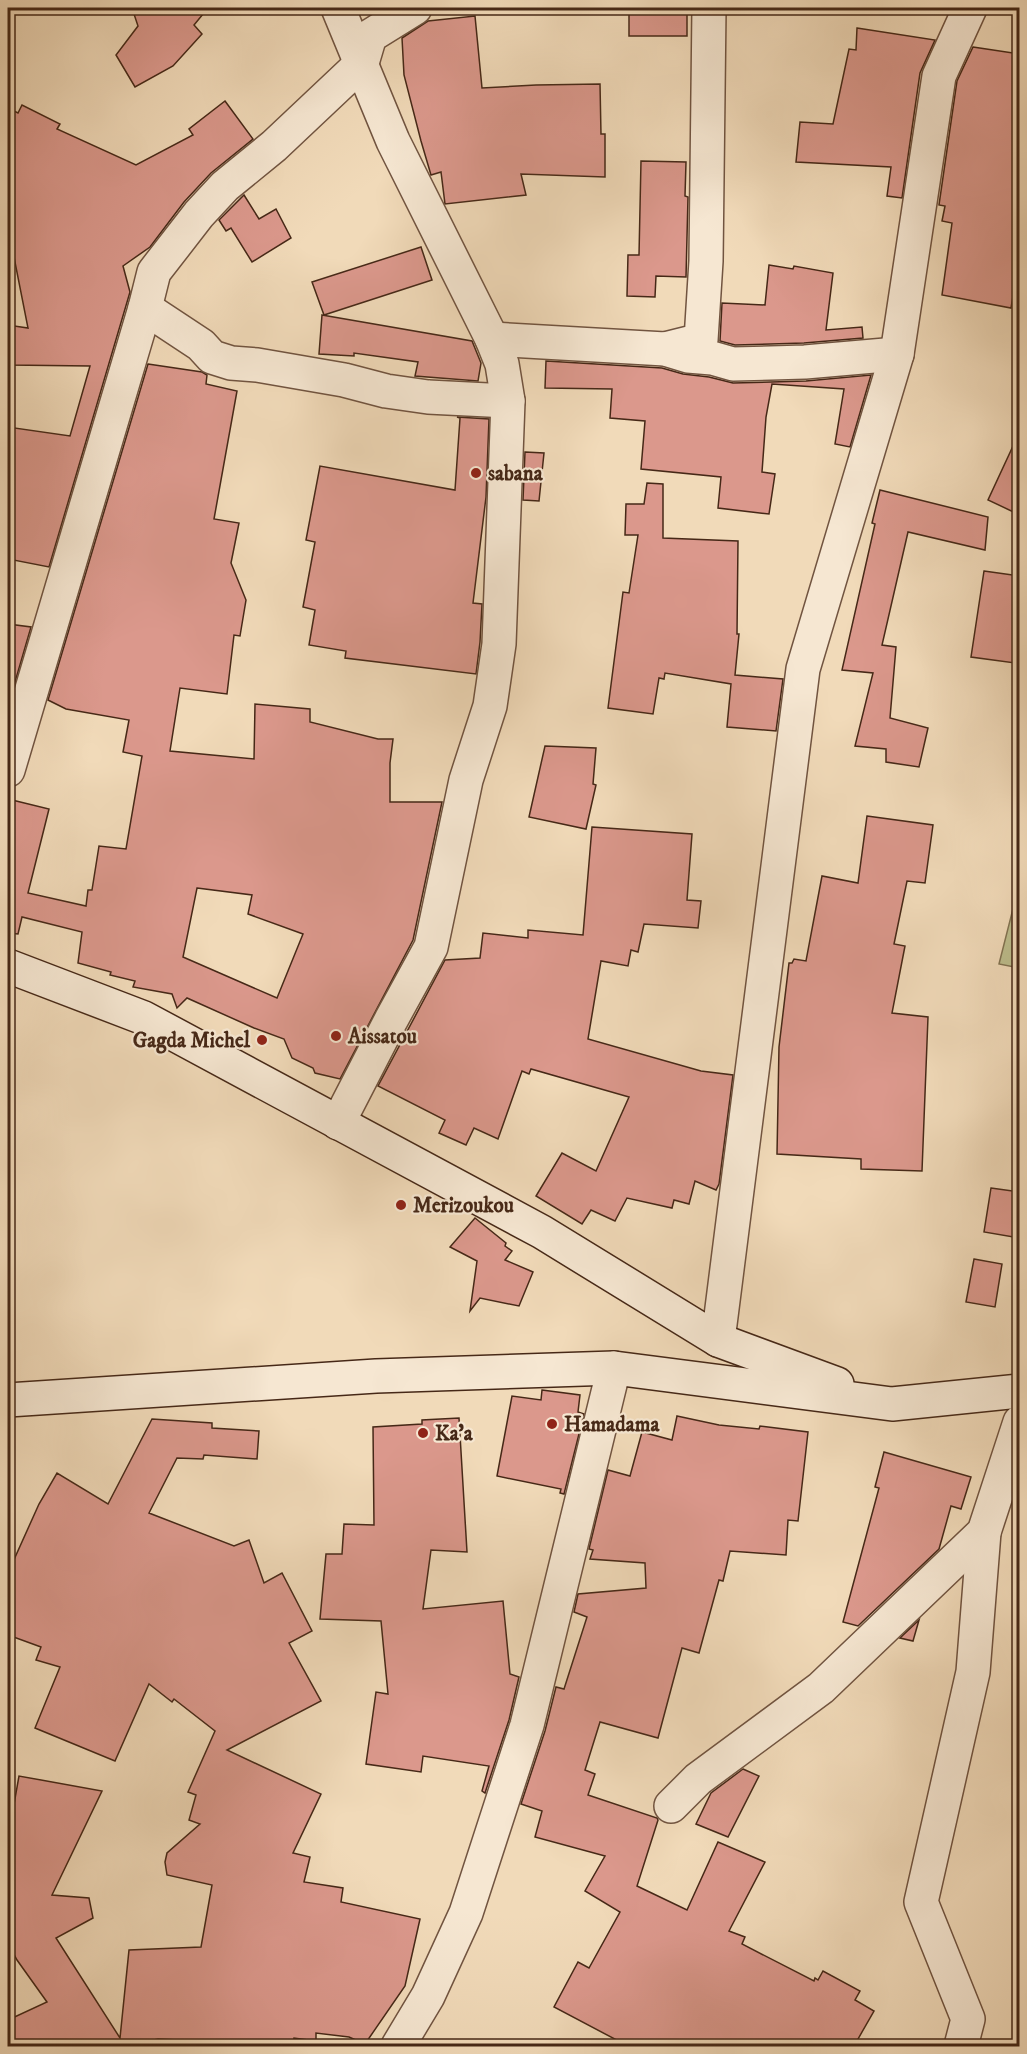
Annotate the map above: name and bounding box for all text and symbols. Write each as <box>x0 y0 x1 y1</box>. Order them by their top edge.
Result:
place label: sabana <box>488 461 544 487</box>
marker: sabana <box>469 466 483 480</box>
place label: Aissatou <box>347 1024 417 1050</box>
place label: Gagda Michel <box>133 1028 251 1054</box>
marker: Aissatou <box>329 1029 343 1043</box>
marker: Gagda Michel <box>255 1033 269 1047</box>
place label: Merizoukou <box>413 1193 514 1219</box>
marker: Merizoukou <box>394 1198 408 1212</box>
place label: Hamadama <box>564 1412 660 1438</box>
marker: Hamadama <box>545 1417 559 1431</box>
place label: Ka'a <box>435 1421 474 1447</box>
marker: Ka'a <box>416 1426 430 1440</box>

